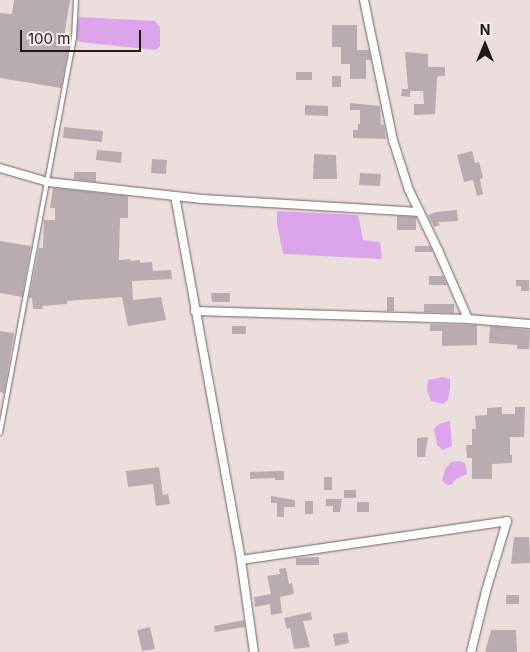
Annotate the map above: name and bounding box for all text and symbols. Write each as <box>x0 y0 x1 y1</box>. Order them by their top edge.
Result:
scale bar <box>22 20 144 52</box>
north arrow <box>460 20 510 70</box>
text: N <box>480 21 490 38</box>
text: 100 m <box>28 29 70 48</box>

